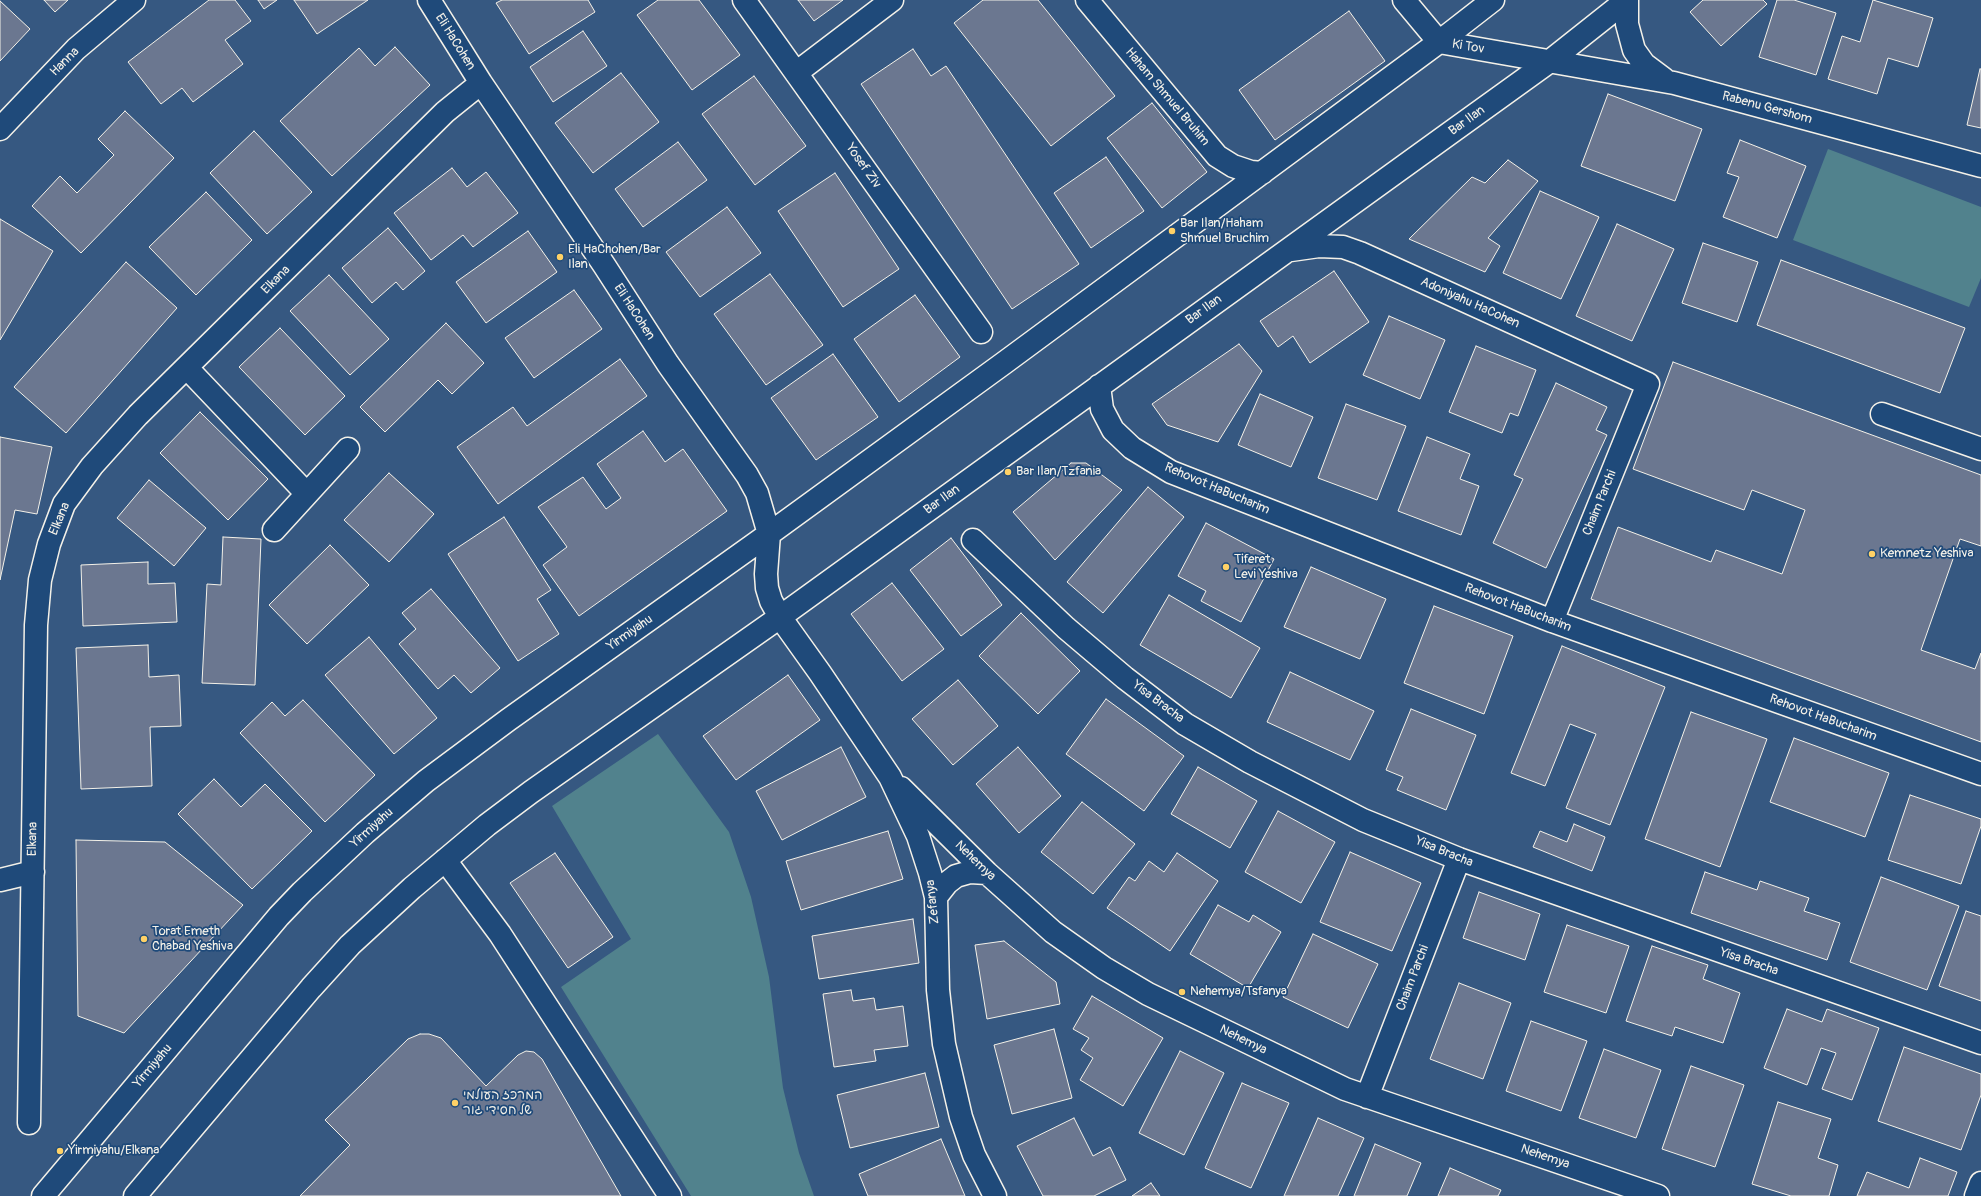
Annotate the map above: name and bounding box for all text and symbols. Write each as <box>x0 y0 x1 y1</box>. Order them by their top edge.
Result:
street label: Eli HaCohen <box>431 11 479 73</box>
street label: Ki Tov <box>1451 37 1485 57</box>
street label: Hanna <box>47 44 83 80</box>
street label: Haham Shmuel Bruhim <box>1121 45 1213 149</box>
street label: Rabenu Gershom <box>1720 88 1814 128</box>
street label: Bar Ilan <box>1446 103 1488 139</box>
street label: Yosef Ziv <box>842 141 884 191</box>
place label: Bar Ilan/Haham Shmuel Bruchim <box>1180 216 1269 247</box>
marker: Bar Ilan/Haham Shmuel Bruchim <box>1167 226 1177 236</box>
place label: Eli HaChohen/Bar Ilan <box>568 242 661 273</box>
marker: Eli HaChohen/Bar Ilan <box>555 252 565 262</box>
street label: Elkana <box>258 262 294 298</box>
street label: Adoniyahu HaCohen <box>1418 274 1522 332</box>
street label: Eli HaCohen <box>610 281 658 343</box>
street label: Bar Ilan <box>1183 292 1225 328</box>
street label: Rehovot HaBucharim <box>1162 460 1272 518</box>
place label: Bar Ilan/Tzfania <box>1016 464 1101 480</box>
marker: Bar Ilan/Tzfania <box>1003 467 1013 477</box>
street label: Chaim Parchi <box>1580 468 1620 538</box>
street label: Bar Ilan <box>921 482 963 518</box>
street label: Elkana <box>46 500 74 538</box>
place label: Kemnetz Yeshiva <box>1880 546 1973 562</box>
marker: Kemnetz Yeshiva <box>1867 549 1877 559</box>
place label: Tiferet Levi Yeshiva <box>1234 552 1298 583</box>
marker: Tiferet Levi Yeshiva <box>1221 562 1231 572</box>
street label: Rehovot HaBucharim <box>1462 580 1574 636</box>
street label: Yirmiyahu <box>604 612 656 654</box>
street label: Yisa Bracha <box>1129 677 1187 727</box>
street label: Rehovot HaBucharim <box>1767 691 1879 745</box>
street label: Yirmiyahu <box>347 805 397 851</box>
street label: Elkana <box>25 822 41 856</box>
street label: Yisa Bracha <box>1413 833 1475 871</box>
street label: Nehemya <box>951 838 999 884</box>
street label: Zefanya <box>923 879 943 925</box>
place label: Torat Emeth Chabad Yeshiva <box>152 924 233 955</box>
marker: Torat Emeth Chabad Yeshiva <box>139 934 149 944</box>
street label: Chaim Parchi <box>1393 943 1433 1013</box>
street label: Yisa Bracha <box>1718 945 1780 979</box>
place label: Nehemya/Tsfanya <box>1190 984 1287 1000</box>
marker: Nehemya/Tsfanya <box>1177 987 1187 997</box>
street label: Nehemya <box>1217 1022 1269 1058</box>
street label: Yirmiyahu <box>130 1041 176 1091</box>
place label: המרכז העולמי של חסידי גור <box>463 1088 543 1119</box>
marker: המרכז העולמי של חסידי גור <box>450 1098 460 1108</box>
street label: Nehemya <box>1518 1141 1572 1173</box>
place label: Yirmiyahu/Elkana <box>68 1143 159 1159</box>
marker: Yirmiyahu/Elkana <box>55 1146 65 1156</box>

